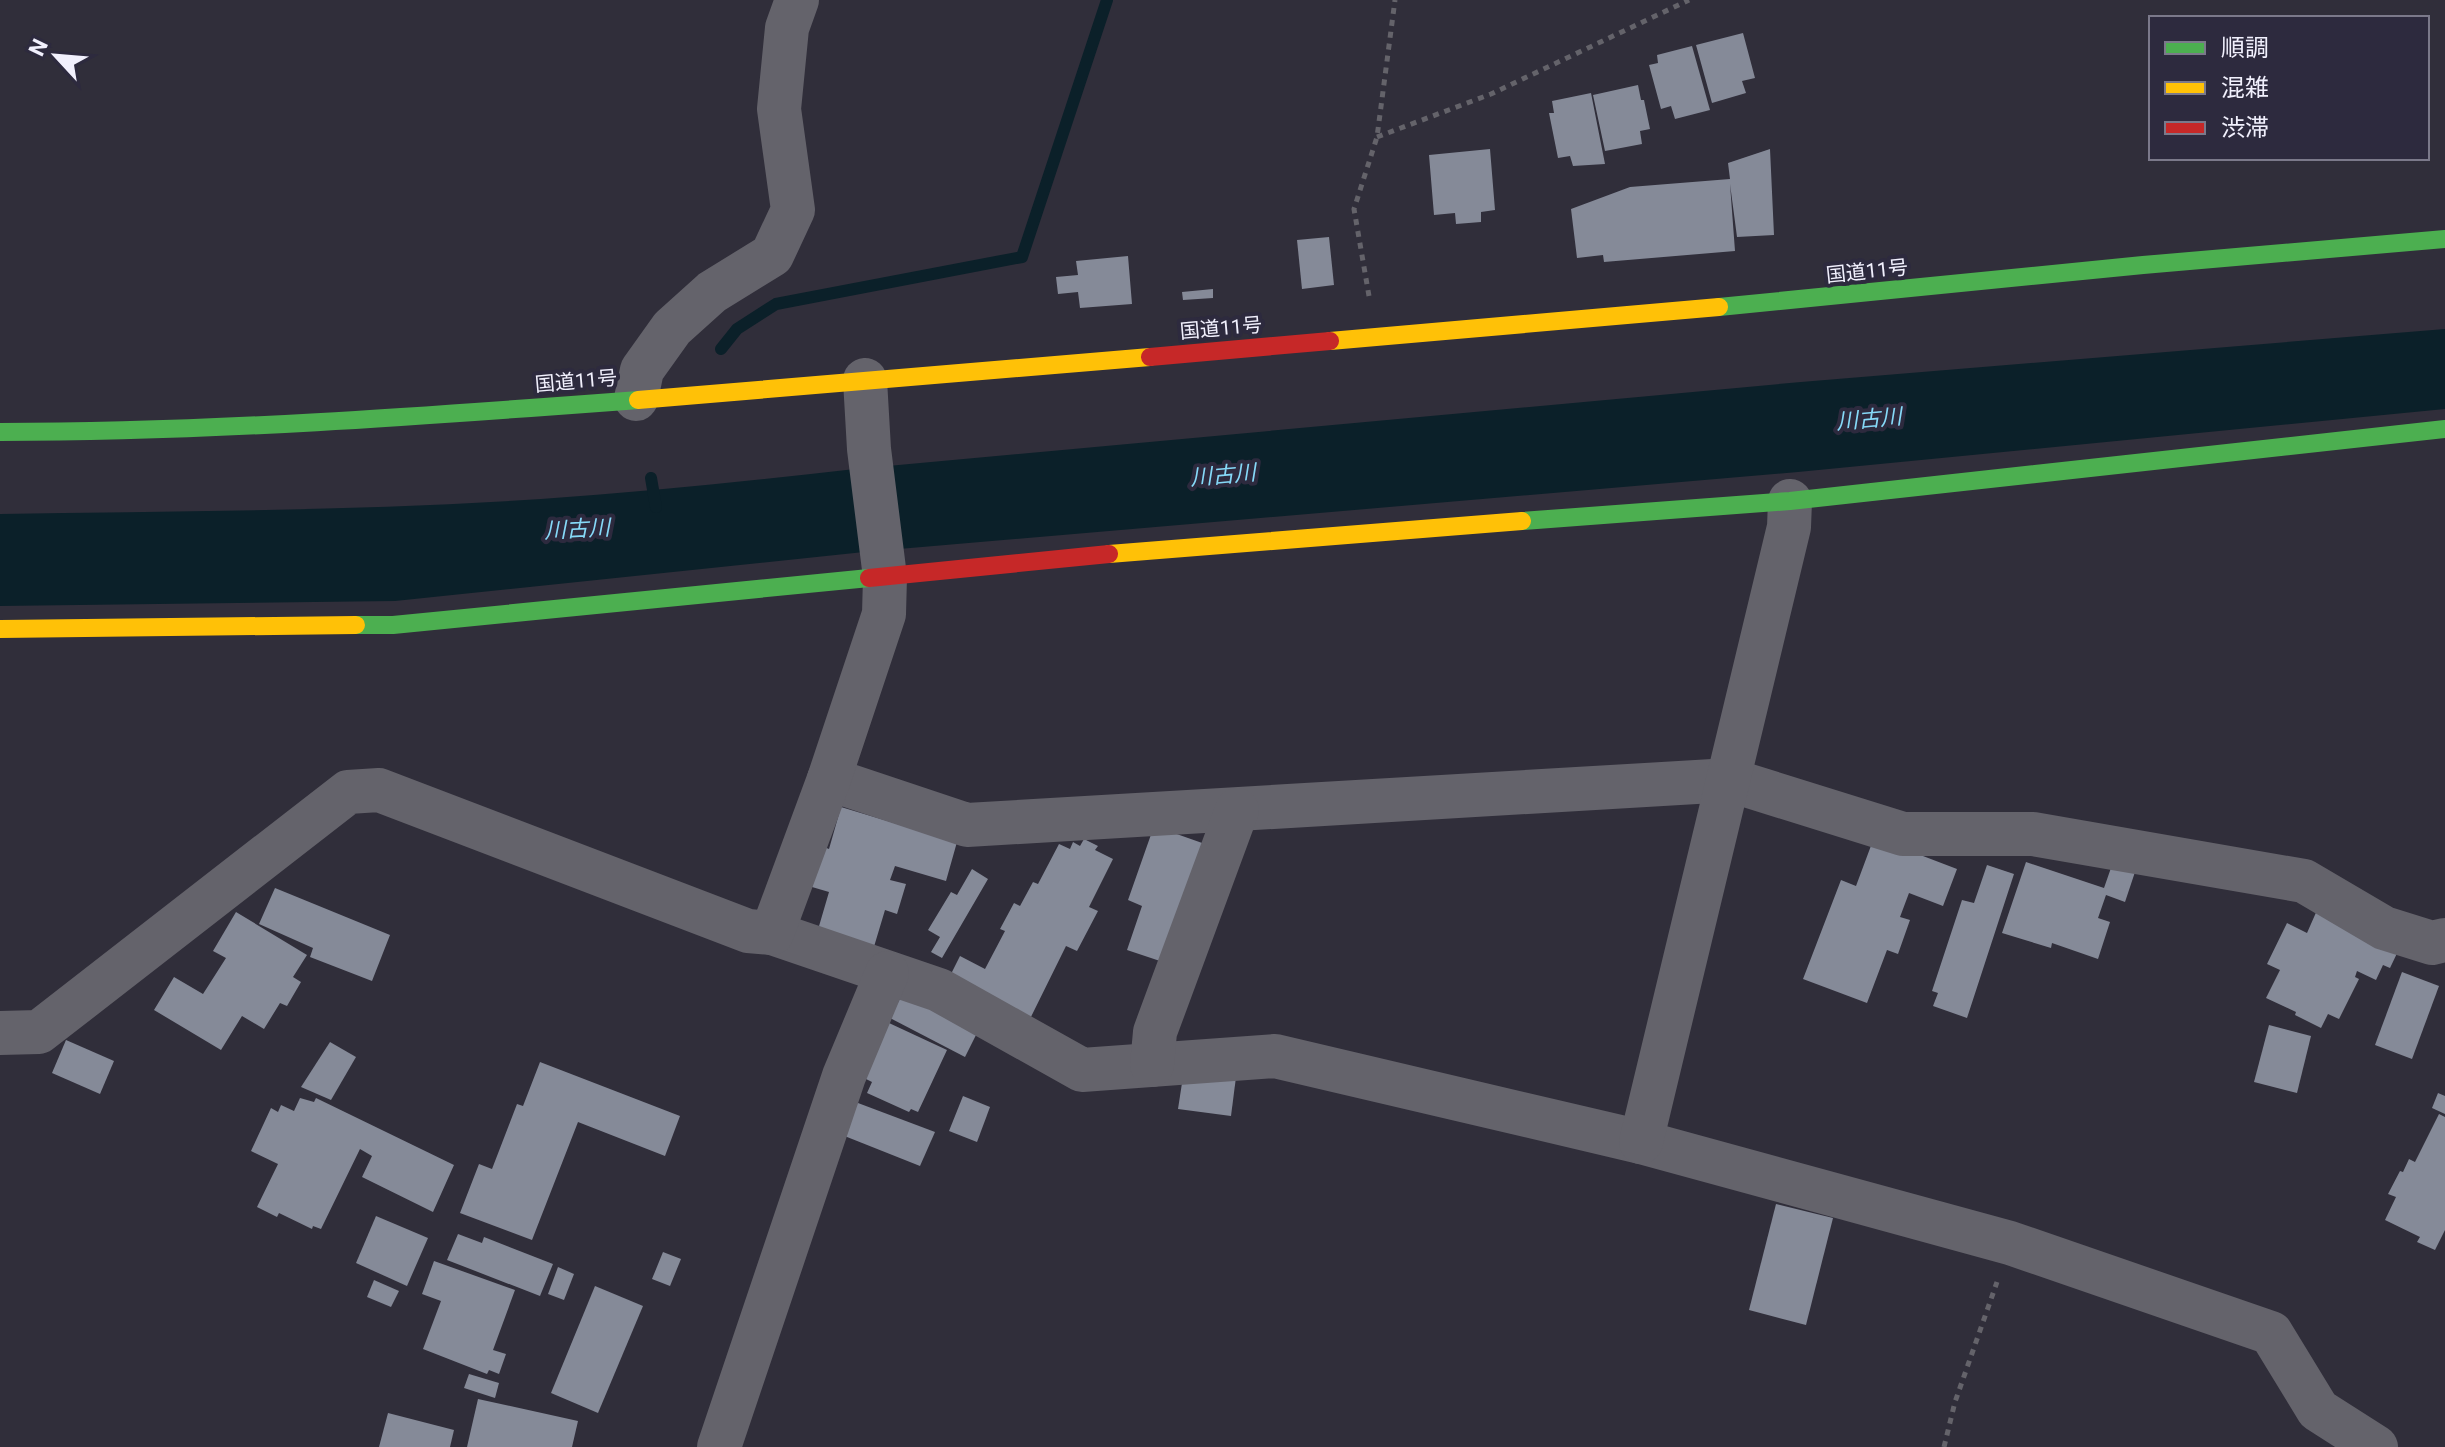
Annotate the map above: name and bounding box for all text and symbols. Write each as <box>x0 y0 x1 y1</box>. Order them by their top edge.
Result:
north arrow <box>16 16 96 96</box>
legend <box>2149 16 2429 160</box>
text: 順調 <box>2221 34 2269 62</box>
text: N <box>24 35 53 60</box>
text: 混雑 <box>2221 74 2269 102</box>
text: 渋滞 <box>2221 114 2269 142</box>
street label: 国道11号 <box>1825 255 1909 287</box>
street label: 国道11号 <box>1179 312 1263 344</box>
street label: 国道11号 <box>534 365 618 397</box>
water label: 川古川 <box>1835 403 1905 434</box>
water label: 川古川 <box>1189 459 1259 490</box>
water label: 川古川 <box>543 515 613 543</box>

